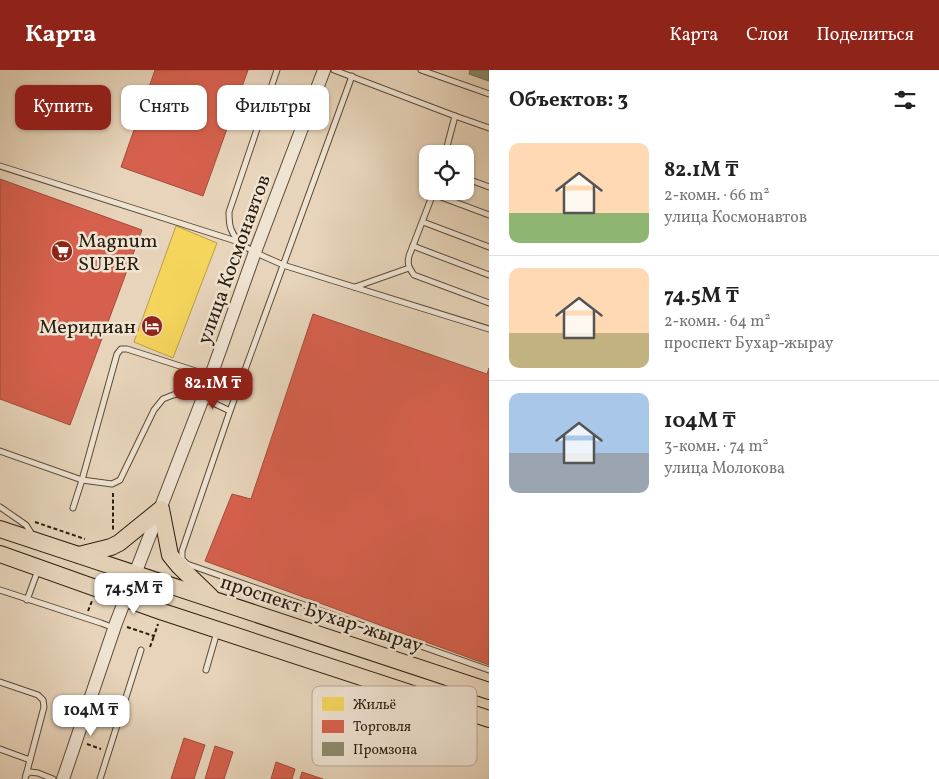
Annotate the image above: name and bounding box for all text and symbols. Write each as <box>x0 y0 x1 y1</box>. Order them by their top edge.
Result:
text: Карта <box>25 18 96 52</box>
text: Карта <box>670 23 718 48</box>
text: Слои <box>746 23 788 48</box>
text: Поделиться <box>816 23 914 48</box>
chip: Купить <box>15 85 111 130</box>
chip: Снять <box>121 85 207 130</box>
chip: Фильтры <box>217 85 329 130</box>
text: Объектов: 3 <box>509 86 628 115</box>
icon: filters <box>891 86 919 114</box>
map controls <box>419 145 474 200</box>
button: locate <box>419 145 474 200</box>
text: 82.1M ₸ <box>664 156 739 185</box>
icon: home <box>549 163 609 223</box>
street label: улица Космонавтов <box>191 171 279 348</box>
text: 2-комн. · 66 m² <box>664 185 769 207</box>
text: улица Космонавтов <box>664 207 807 229</box>
place label: Magnum SUPER <box>78 228 158 279</box>
supermarket icon: Magnum SUPER <box>50 239 74 263</box>
text: 74.5M ₸ <box>664 282 739 311</box>
icon: home <box>549 288 609 348</box>
text: 2-комн. · 64 m² <box>664 311 770 333</box>
place label: Меридиан <box>39 314 136 342</box>
hotel icon: Меридиан <box>140 314 164 338</box>
text: проспект Бухар-жырау <box>664 333 833 355</box>
pin: 82.1M ₸ <box>167 368 259 410</box>
text: 82.1M ₸ <box>185 373 242 395</box>
text: 104M ₸ <box>664 407 736 436</box>
icon: home <box>549 413 609 473</box>
text: 3-комн. · 74 m² <box>664 436 768 458</box>
text: улица Молокова <box>664 458 785 480</box>
street label: проспект Бухар-жырау <box>216 569 427 661</box>
pin: 74.5M ₸ <box>88 572 180 615</box>
text: 74.5M ₸ <box>105 578 163 600</box>
legend <box>312 686 477 766</box>
pin: 104M ₸ <box>50 694 132 737</box>
text: Жильё <box>353 696 397 715</box>
text: 104M ₸ <box>64 700 118 722</box>
text: Торговля <box>353 718 411 737</box>
text: Промзона <box>353 741 417 760</box>

